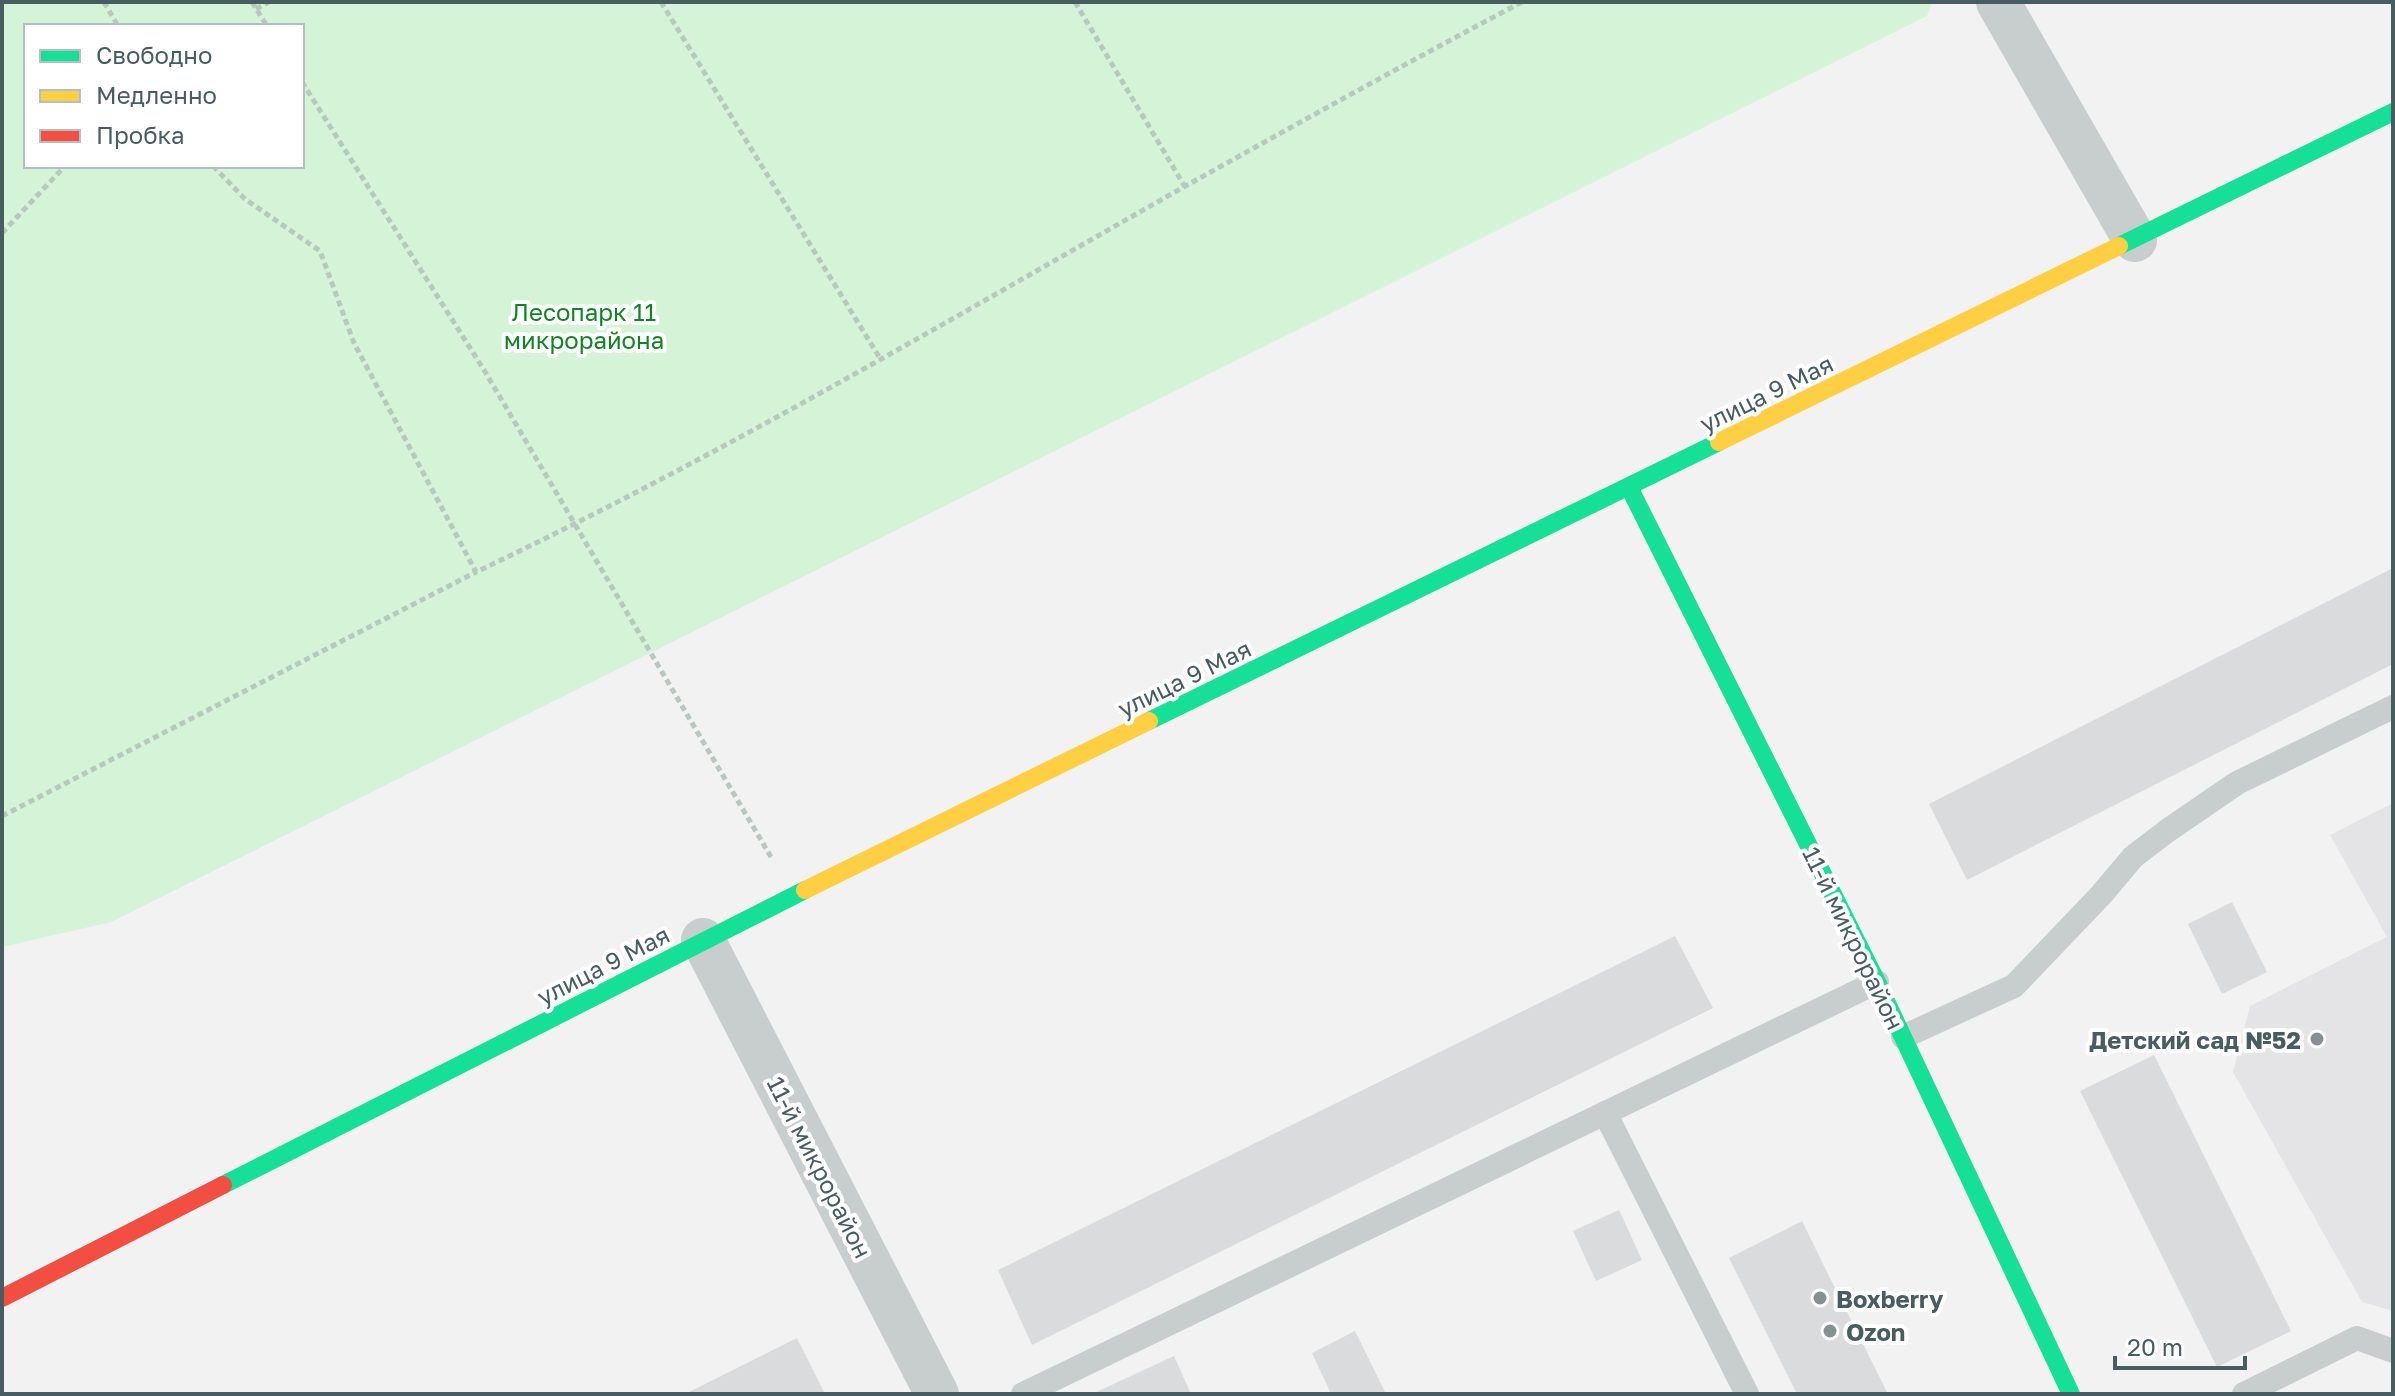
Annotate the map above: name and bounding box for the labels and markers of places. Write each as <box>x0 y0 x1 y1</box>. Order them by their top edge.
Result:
place label: Детский сад №52 <box>2089 1025 2301 1054</box>
marker: Детский сад №52 <box>2308 1030 2326 1048</box>
place label: Boxberry <box>1836 1284 1944 1313</box>
marker: Boxberry <box>1811 1289 1829 1307</box>
place label: Ozon <box>1846 1317 1905 1346</box>
marker: Ozon <box>1821 1322 1839 1340</box>

